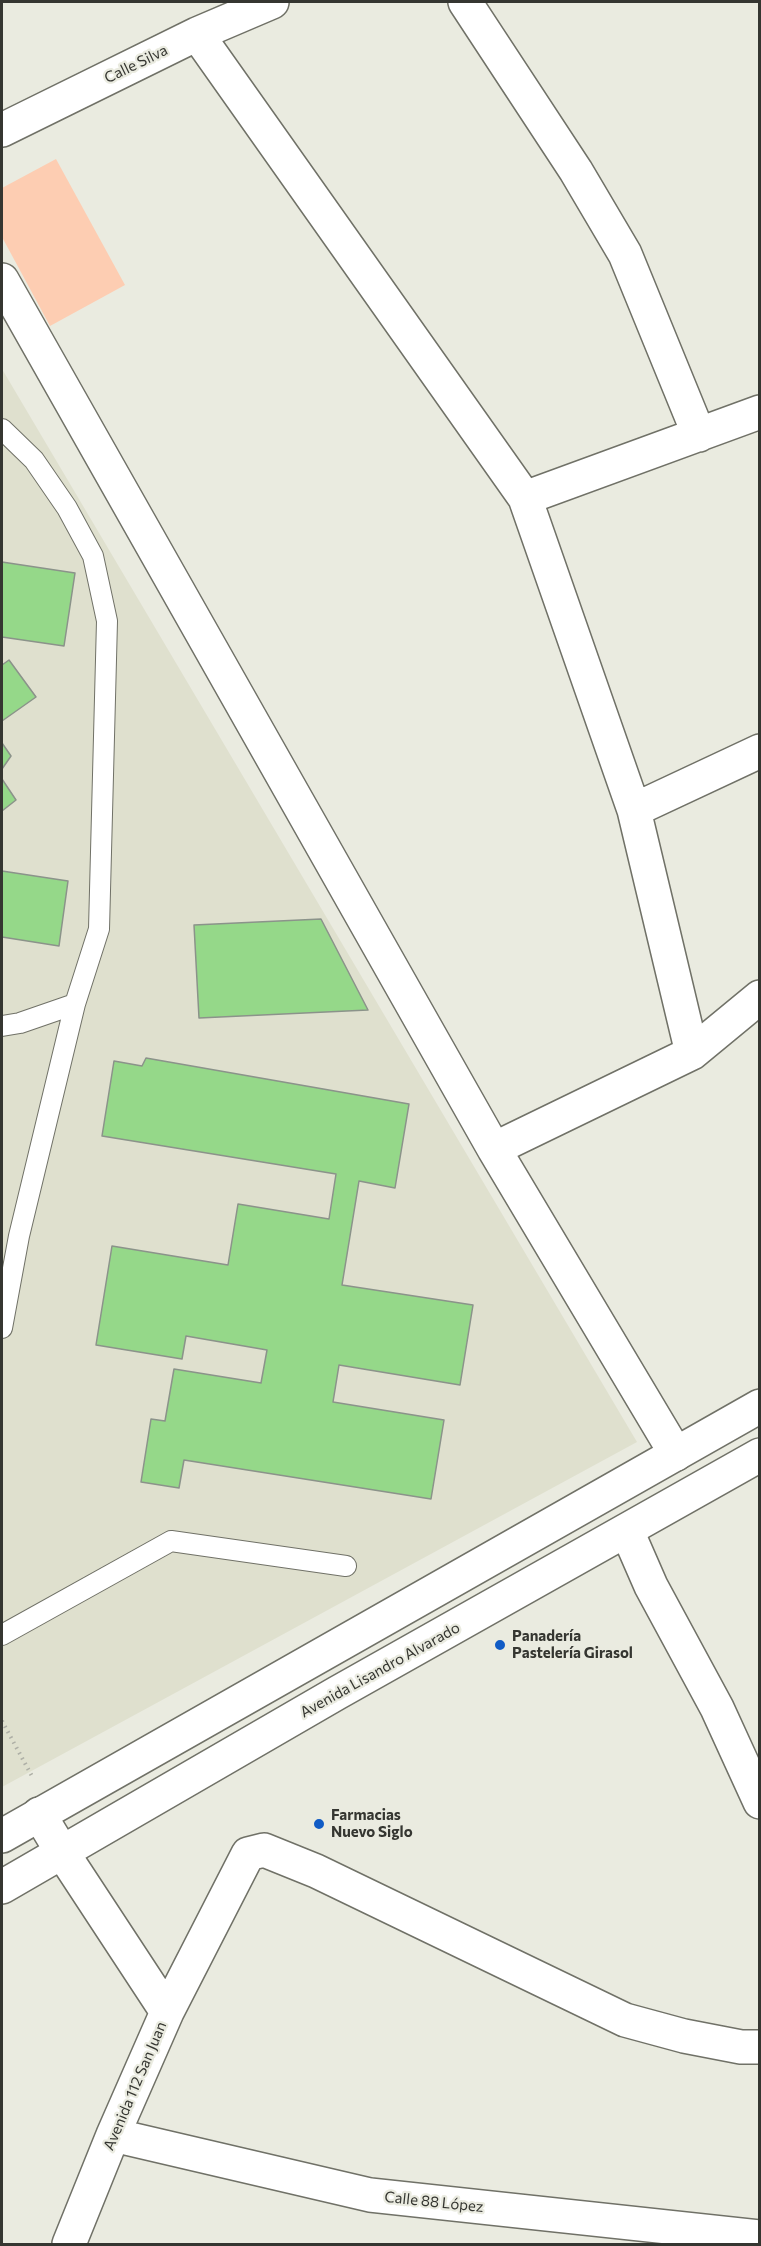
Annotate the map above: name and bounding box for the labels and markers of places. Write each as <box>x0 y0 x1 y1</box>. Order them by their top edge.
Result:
place label: Panadería Pastelería Girasol <box>512 1627 633 1662</box>
marker: Panadería Pastelería Girasol <box>493 1638 507 1652</box>
place label: Farmacias Nuevo Siglo <box>331 1806 413 1841</box>
marker: Farmacias Nuevo Siglo <box>312 1817 326 1831</box>

